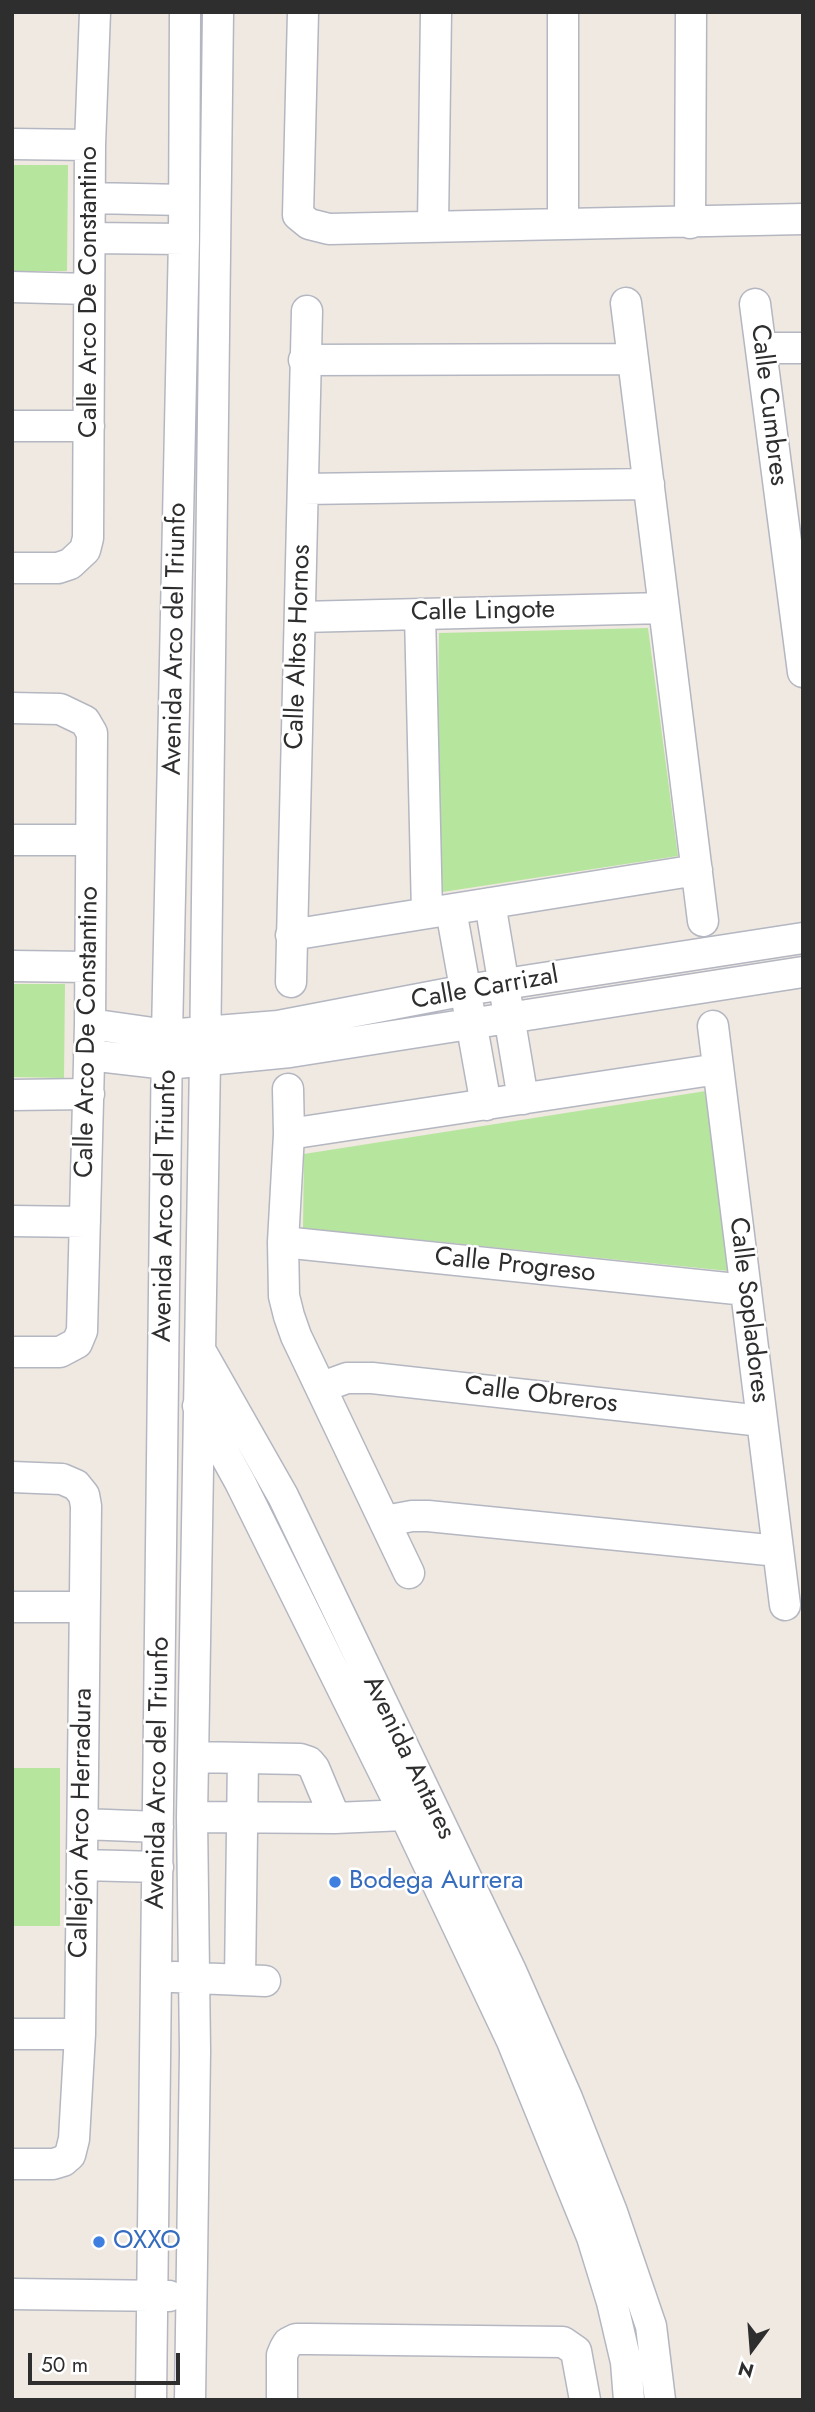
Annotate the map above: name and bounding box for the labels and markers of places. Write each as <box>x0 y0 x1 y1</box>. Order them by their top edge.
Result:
place label: Bodega Aurrera <box>349 1866 524 1898</box>
marker: Bodega Aurrera <box>327 1874 343 1890</box>
place label: OXXO <box>113 2226 181 2258</box>
marker: OXXO <box>91 2234 107 2250</box>

